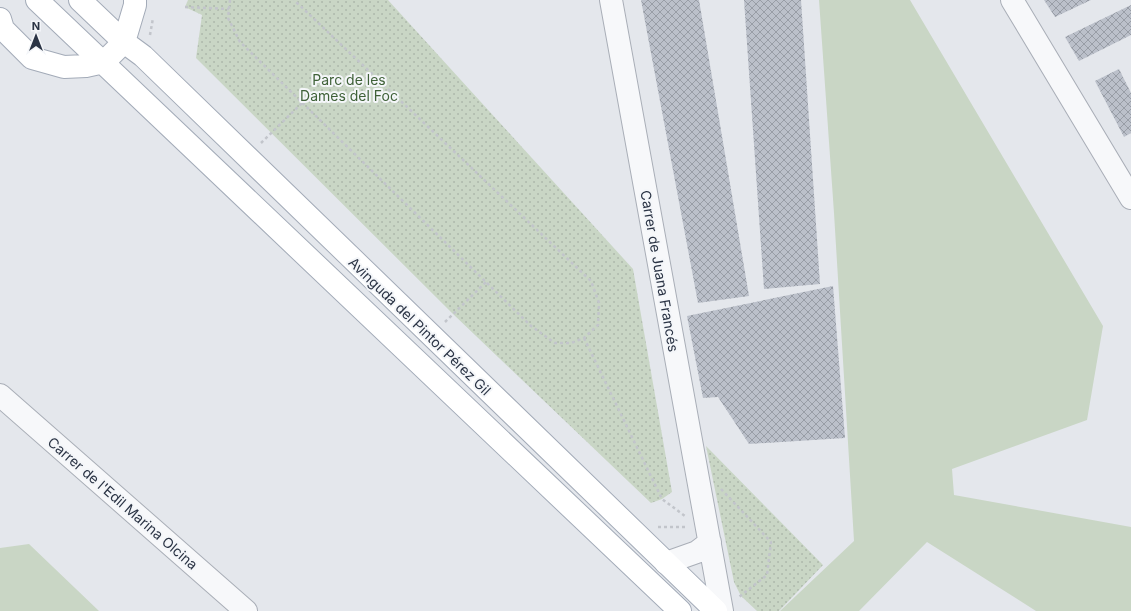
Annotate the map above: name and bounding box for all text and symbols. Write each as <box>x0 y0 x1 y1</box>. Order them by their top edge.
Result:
north arrow <box>16 16 56 56</box>
text: N <box>32 19 40 33</box>
park label: Parc de les Dames del Foc <box>300 71 398 104</box>
street label: Carrer de Juana Francés <box>637 189 683 353</box>
street label: Avinguda del Pintor Pérez Gil <box>345 254 495 398</box>
street label: Carrer de l'Edil Marina Olcina <box>45 433 201 573</box>

